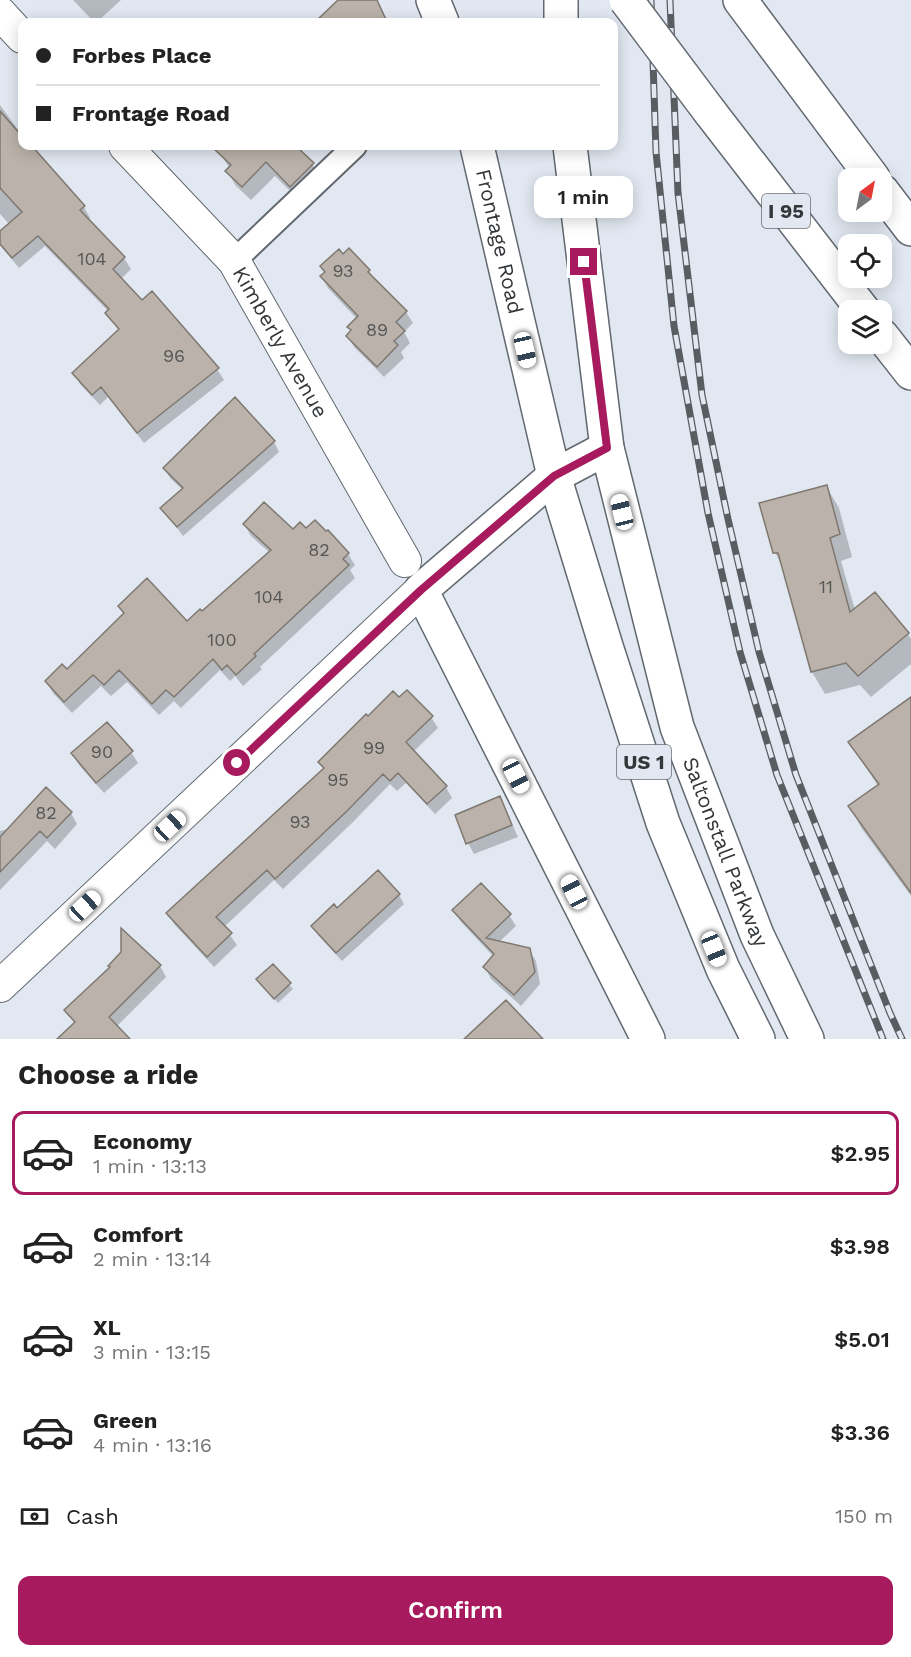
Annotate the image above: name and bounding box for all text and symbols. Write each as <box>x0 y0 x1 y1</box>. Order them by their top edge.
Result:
text: Forbes Place <box>72 43 212 68</box>
text: Frontage Road <box>72 101 230 126</box>
street label: Frontage Road <box>471 166 529 316</box>
north arrow <box>838 168 892 222</box>
map controls <box>838 168 892 354</box>
callout: 1 min <box>534 175 634 217</box>
text: 1 min <box>558 185 609 209</box>
road number: I 95 <box>762 194 810 228</box>
button: locate <box>838 234 892 288</box>
house number: 104 <box>77 248 107 269</box>
route end <box>570 248 597 275</box>
house number: 93 <box>332 260 354 281</box>
street label: Kimberly Avenue <box>228 262 334 422</box>
button: layers <box>838 300 892 354</box>
house number: 89 <box>366 319 388 340</box>
car <box>512 330 538 370</box>
house number: 96 <box>163 345 185 366</box>
car <box>609 492 635 532</box>
house number: 82 <box>308 539 330 560</box>
house number: 11 <box>819 576 833 597</box>
house number: 104 <box>254 586 284 607</box>
house number: 100 <box>207 629 237 650</box>
house number: 99 <box>363 737 385 758</box>
house number: 90 <box>91 741 113 762</box>
road number: US 1 <box>617 745 671 779</box>
route start <box>223 749 250 776</box>
street label: Saltonstall Parkway <box>678 754 774 951</box>
car <box>500 756 532 796</box>
house number: 95 <box>327 769 349 790</box>
house number: 82 <box>35 802 57 823</box>
car <box>151 807 189 845</box>
house number: 93 <box>289 811 311 832</box>
car <box>558 872 590 912</box>
car <box>66 887 104 925</box>
car <box>699 929 729 969</box>
text: Choose a ride <box>18 1059 198 1091</box>
icon: car <box>21 1126 75 1180</box>
text: Economy <box>93 1129 192 1154</box>
text: $2.95 <box>831 1141 890 1166</box>
text: 1 min · 13:13 <box>93 1154 207 1178</box>
icon: car <box>21 1219 75 1273</box>
text: Comfort <box>93 1222 183 1247</box>
text: $3.98 <box>830 1234 890 1259</box>
text: 2 min · 13:14 <box>93 1247 211 1271</box>
icon: car <box>21 1312 75 1366</box>
text: XL <box>93 1315 121 1340</box>
text: $5.01 <box>834 1327 890 1352</box>
text: 3 min · 13:15 <box>93 1340 211 1364</box>
icon: car <box>21 1405 75 1459</box>
text: Green <box>93 1408 157 1433</box>
text: $3.36 <box>830 1420 890 1445</box>
text: 4 min · 13:16 <box>93 1433 212 1457</box>
icon: cash <box>18 1500 51 1533</box>
text: Cash <box>66 1504 119 1529</box>
text: 150 m <box>835 1504 893 1528</box>
button: Confirm <box>18 1576 893 1645</box>

